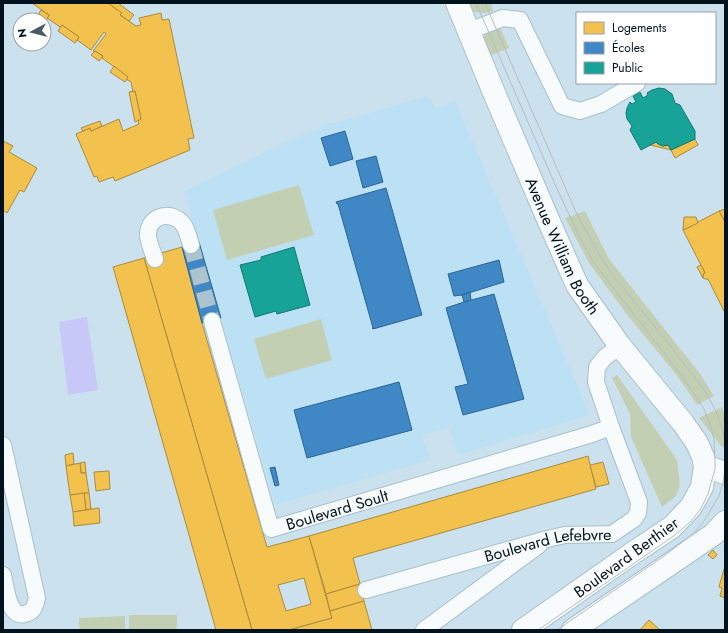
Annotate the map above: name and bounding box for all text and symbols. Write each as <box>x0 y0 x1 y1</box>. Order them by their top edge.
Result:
north arrow <box>12 12 52 52</box>
legend <box>576 12 716 84</box>
text: Logements <box>612 19 667 37</box>
text: N <box>14 28 31 39</box>
text: Écoles <box>612 39 645 57</box>
text: Public <box>612 59 643 77</box>
street label: Avenue William Booth <box>519 174 605 319</box>
street label: Boulevard Soult <box>283 484 391 536</box>
street label: Boulevard Berthier <box>569 511 684 603</box>
street label: Boulevard Lefebvre <box>482 523 612 568</box>

